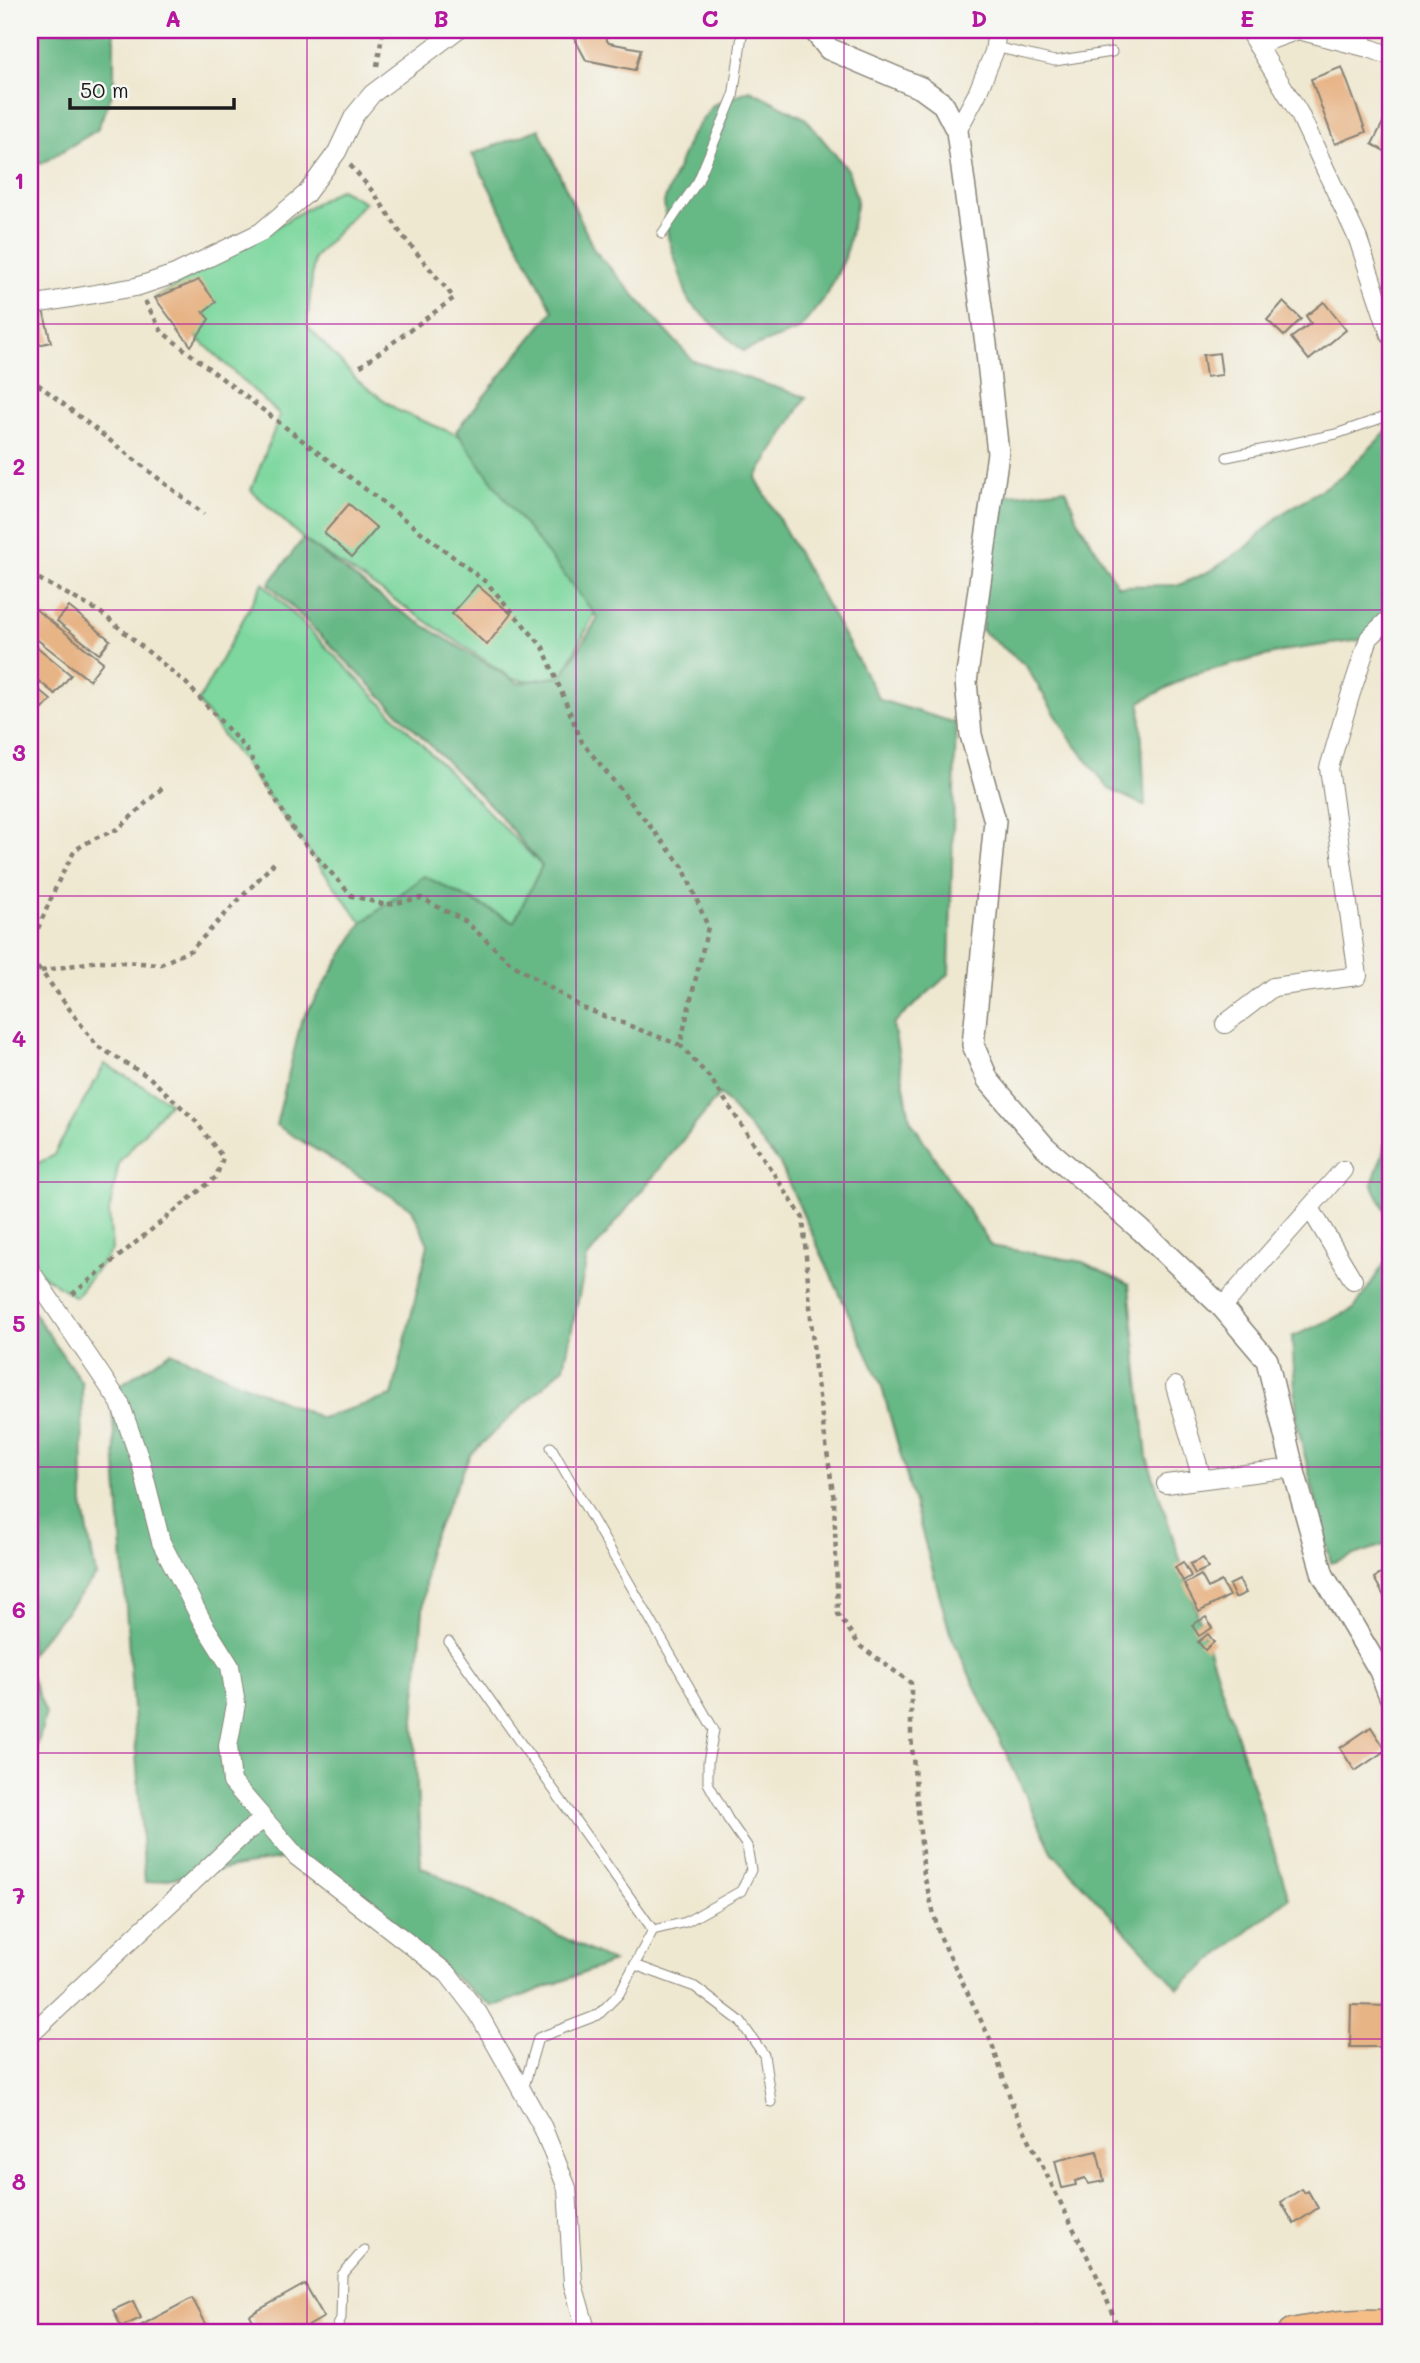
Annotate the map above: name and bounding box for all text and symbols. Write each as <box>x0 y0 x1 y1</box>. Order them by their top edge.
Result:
text: A <box>165 3 181 33</box>
text: B <box>433 3 449 33</box>
text: C <box>701 3 719 33</box>
text: D <box>971 3 987 33</box>
text: E <box>1240 3 1254 33</box>
scale bar <box>70 66 234 110</box>
text: 50 m <box>80 76 129 103</box>
text: 1 <box>14 165 24 195</box>
text: 2 <box>13 451 25 481</box>
text: 3 <box>12 737 26 767</box>
text: 4 <box>12 1023 26 1053</box>
text: 5 <box>12 1308 26 1338</box>
text: 6 <box>12 1594 26 1624</box>
text: 7 <box>13 1880 26 1910</box>
text: 8 <box>12 2166 26 2196</box>

